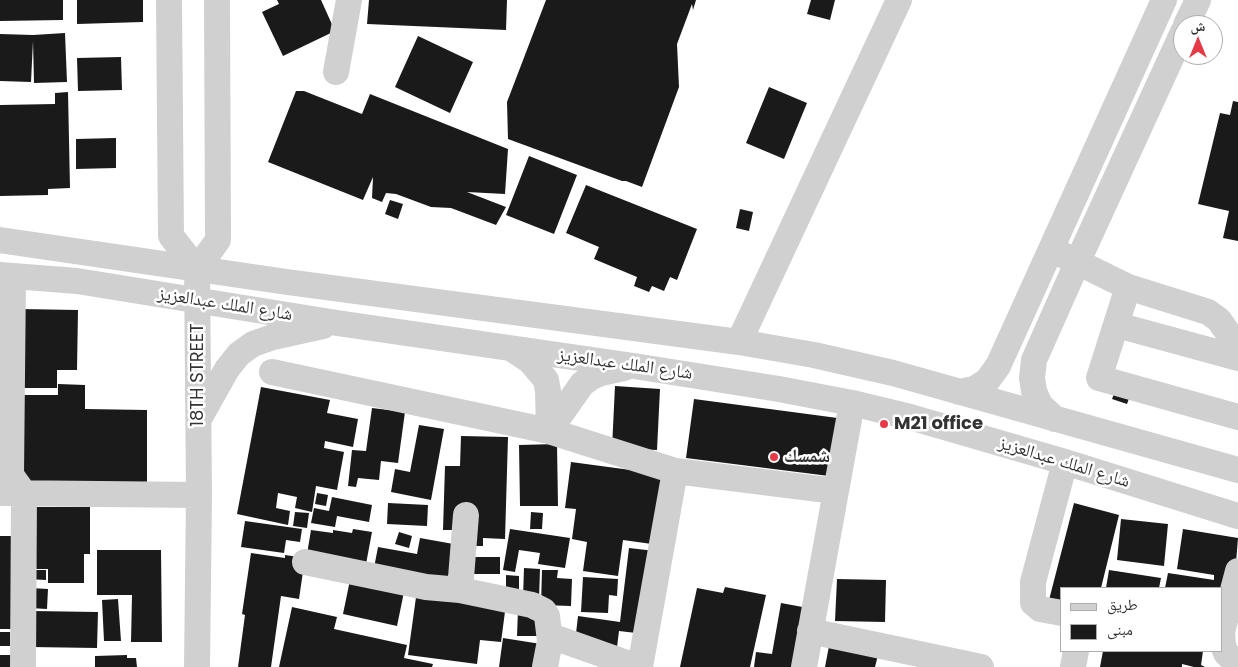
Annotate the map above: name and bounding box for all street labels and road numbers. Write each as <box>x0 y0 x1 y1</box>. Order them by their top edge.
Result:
street label: شارع الملك عبدالعزيز <box>156 284 294 326</box>
street label: 18TH STREET <box>187 323 209 427</box>
street label: شارع الملك عبدالعزيز <box>556 345 694 385</box>
street label: شارع الملك عبدالعزيز <box>996 433 1132 493</box>

